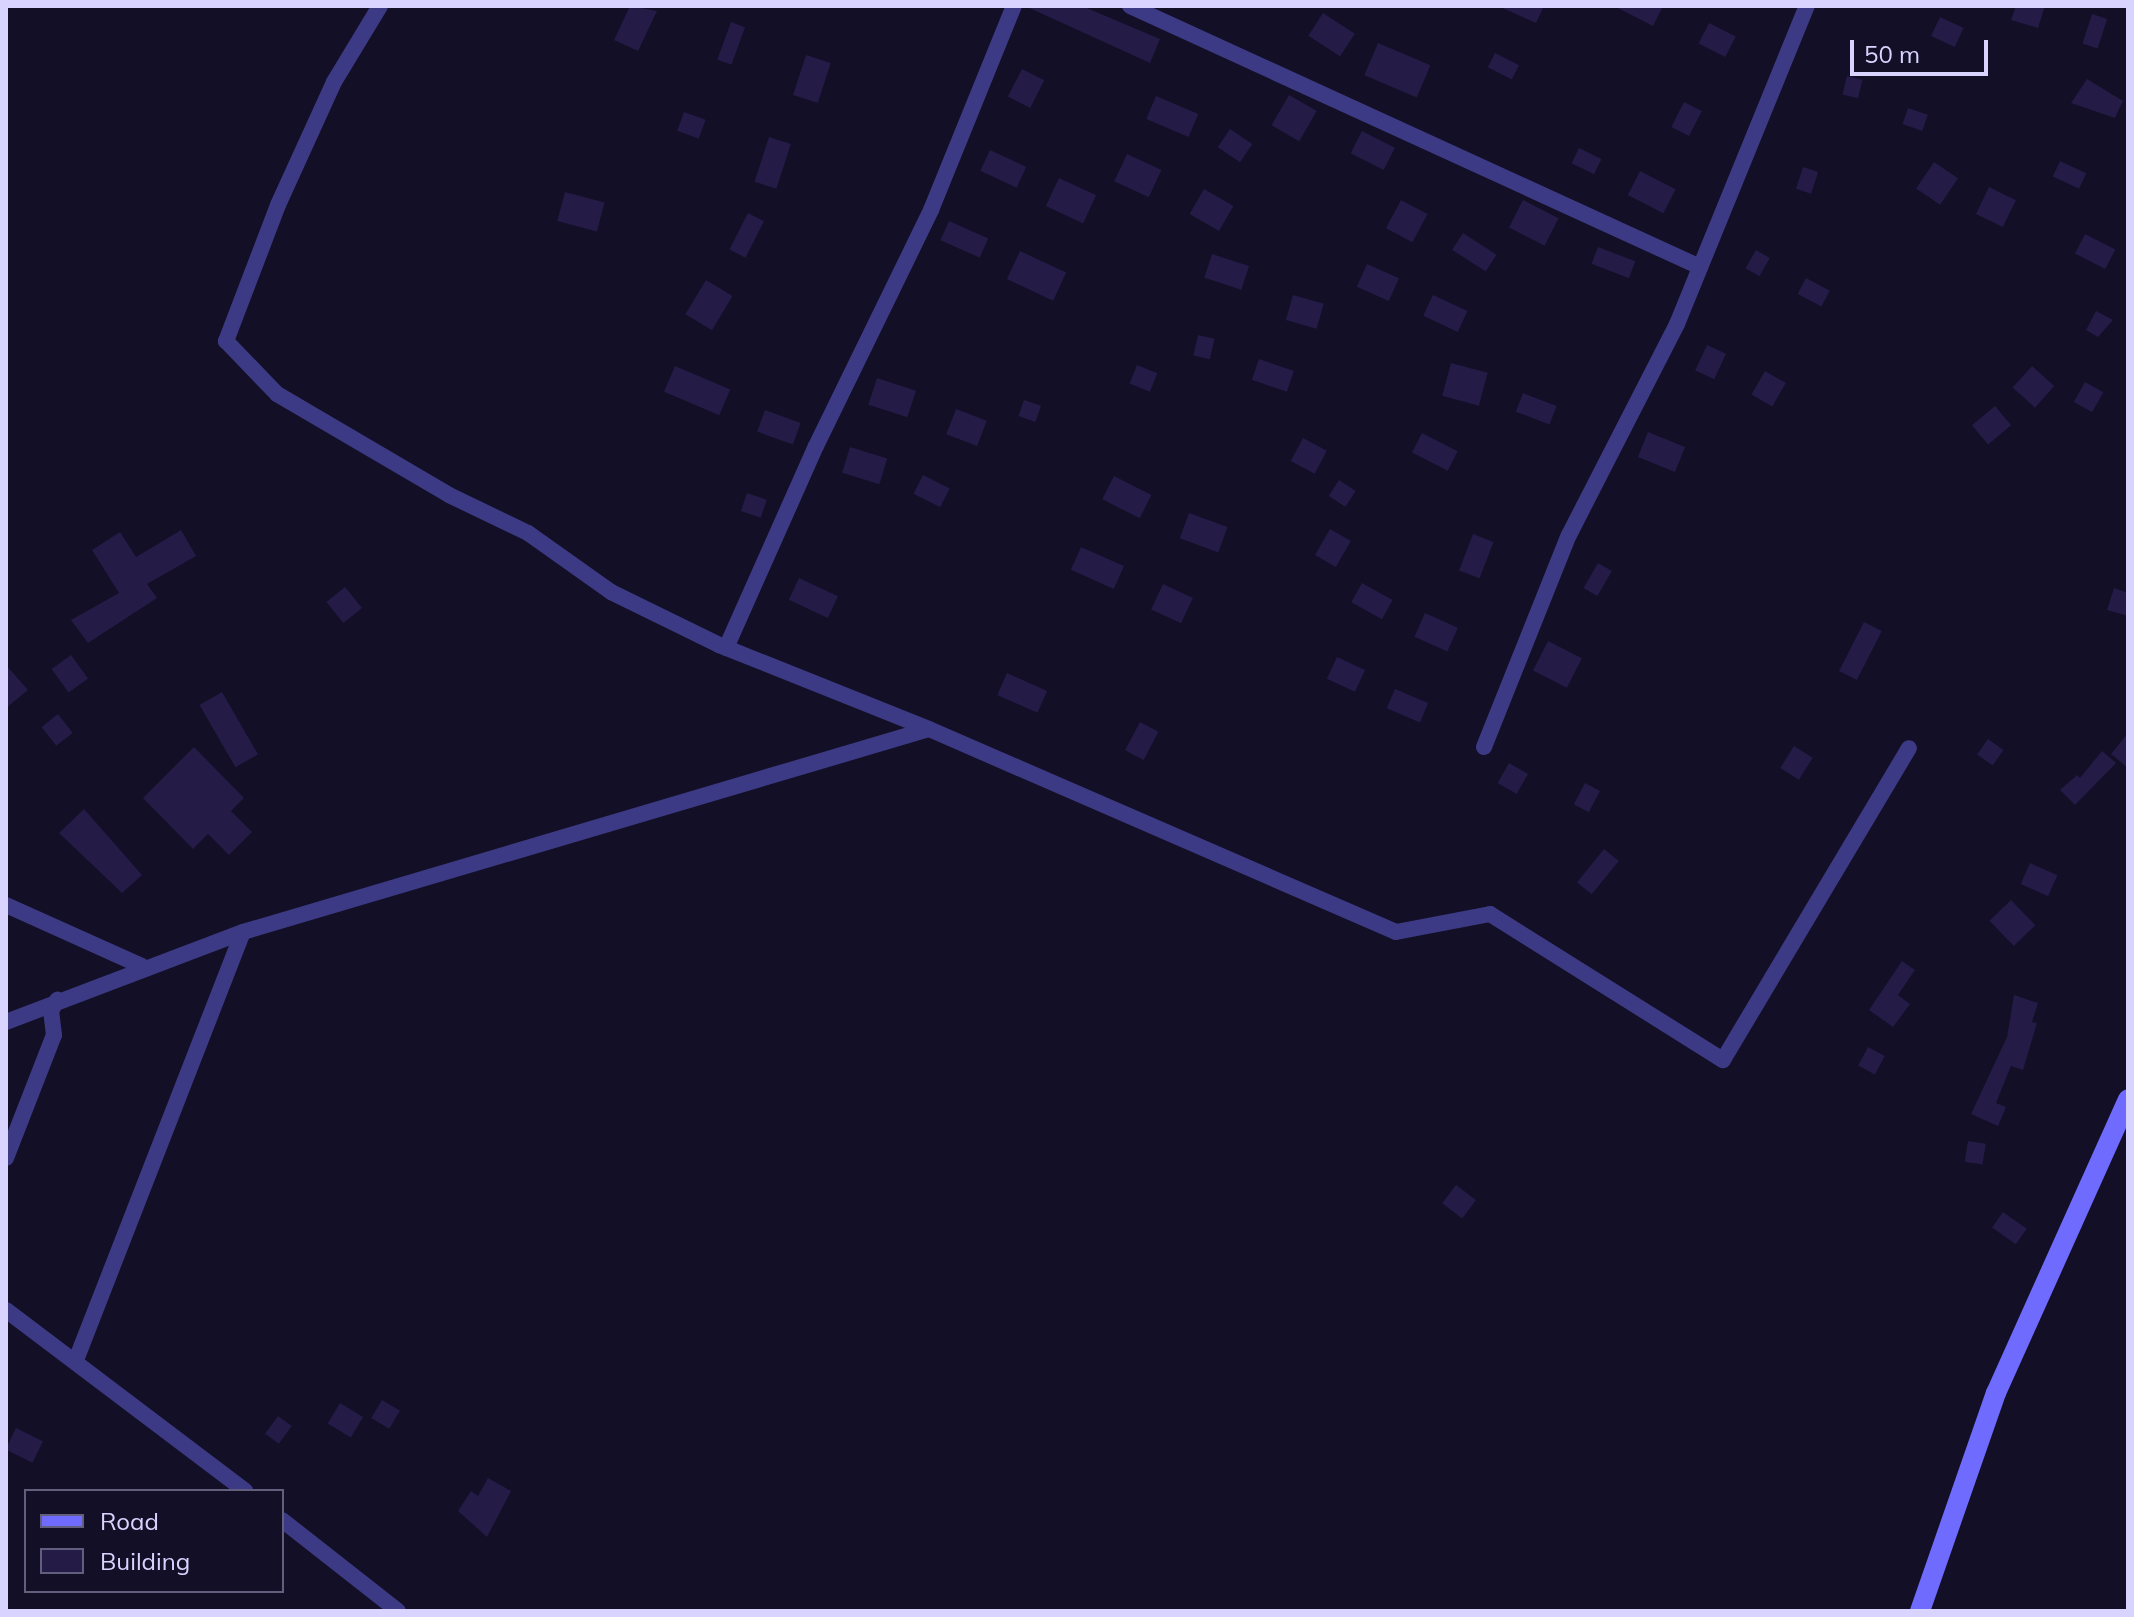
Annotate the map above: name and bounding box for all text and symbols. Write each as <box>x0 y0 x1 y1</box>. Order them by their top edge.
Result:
scale bar <box>1854 24 1992 74</box>
text: 50 m <box>1864 39 1920 69</box>
legend <box>24 1489 284 1593</box>
text: Road <box>100 1506 159 1536</box>
text: Building <box>100 1546 190 1576</box>

